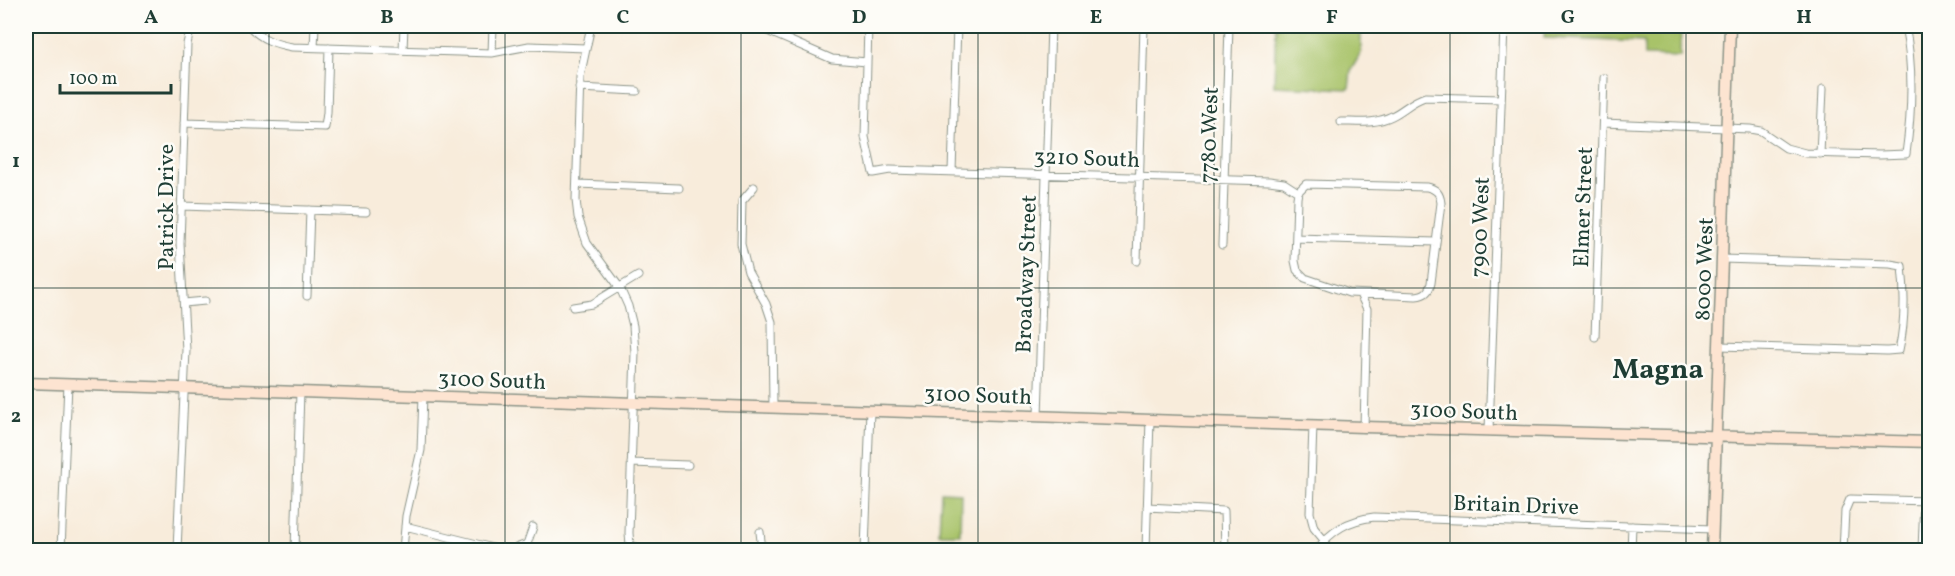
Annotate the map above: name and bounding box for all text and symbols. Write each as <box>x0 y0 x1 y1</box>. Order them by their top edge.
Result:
text: A <box>144 4 158 32</box>
text: B <box>380 4 394 32</box>
text: C <box>617 4 630 32</box>
text: D <box>852 4 866 32</box>
text: E <box>1090 4 1102 32</box>
text: F <box>1326 4 1338 32</box>
text: G <box>1561 4 1575 32</box>
text: H <box>1796 4 1812 32</box>
scale bar <box>60 57 171 95</box>
text: 100 m <box>69 67 118 92</box>
street label: 7780 West <box>1193 86 1228 184</box>
street label: 3210 South <box>1033 142 1141 177</box>
street label: Patrick Drive <box>152 144 183 270</box>
street label: Elmer Street <box>1567 146 1602 268</box>
text: 1 <box>12 148 20 176</box>
street label: 7900 West <box>1464 176 1499 278</box>
street label: Broadway Street <box>1009 194 1046 354</box>
street label: 8000 West <box>1688 217 1723 321</box>
district label: Magna <box>1612 351 1704 390</box>
street label: 3100 South <box>437 364 547 399</box>
street label: 3100 South <box>923 379 1033 414</box>
street label: 3100 South <box>1409 395 1519 430</box>
text: 2 <box>11 403 21 431</box>
street label: Britain Drive <box>1452 489 1579 524</box>

